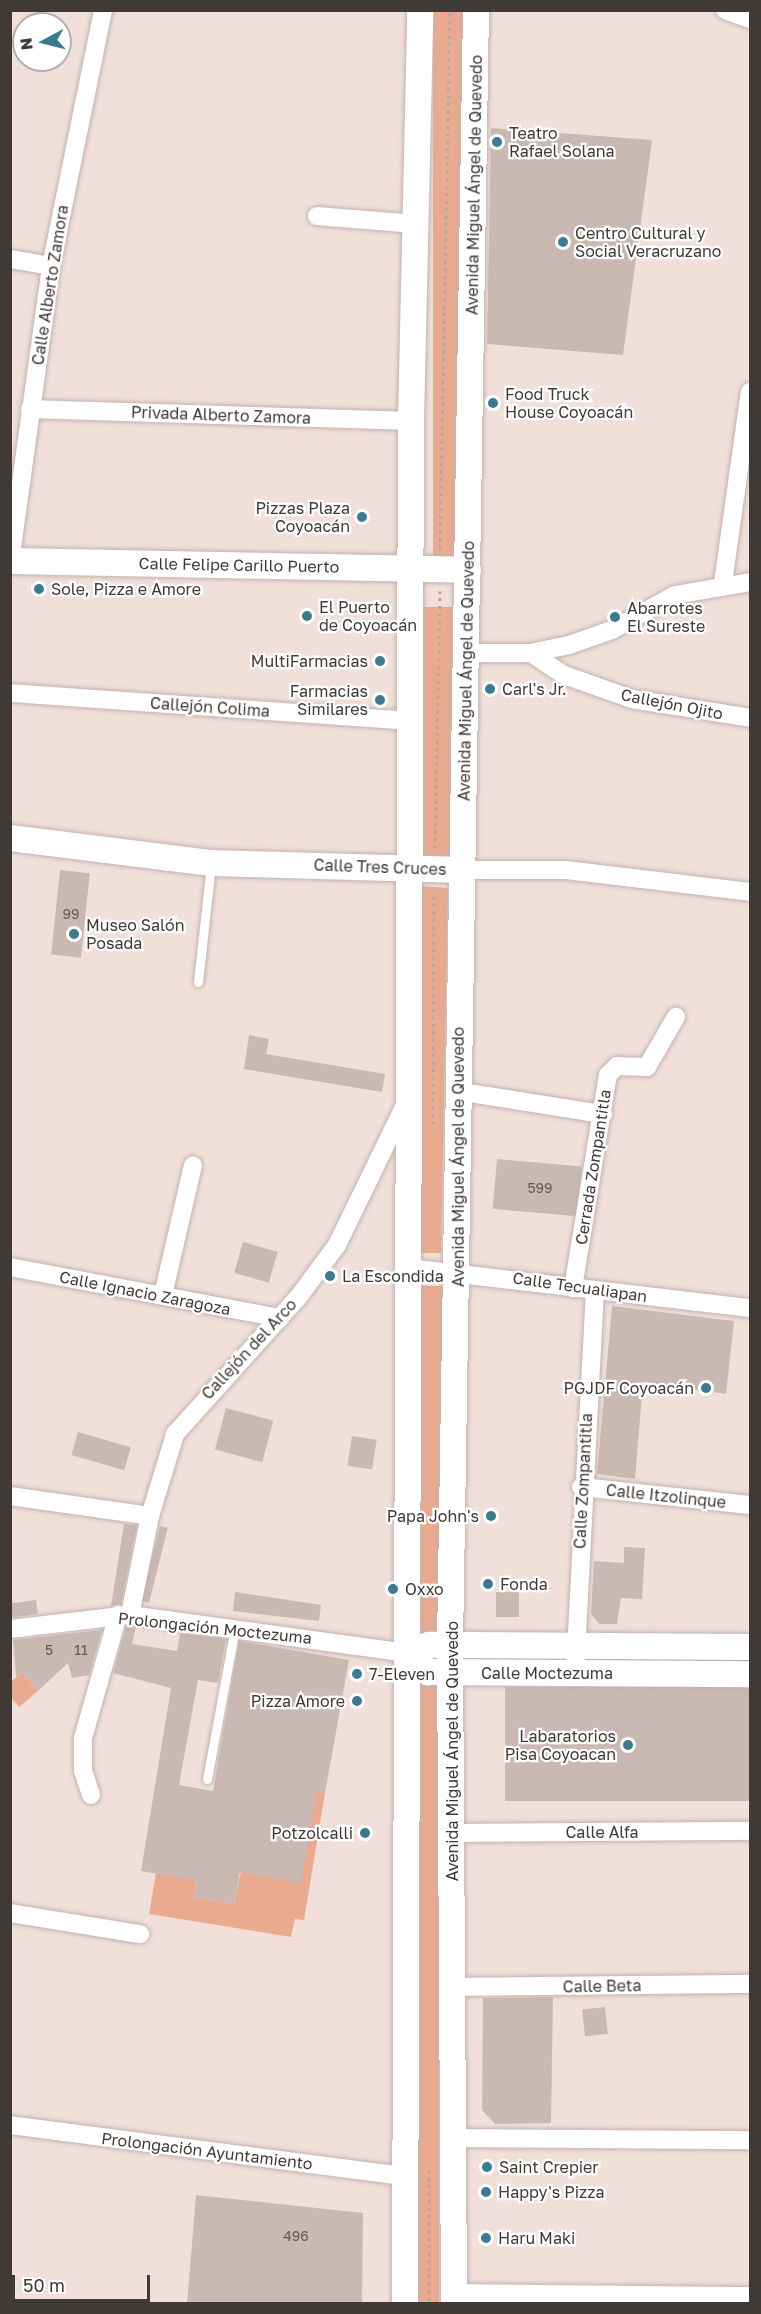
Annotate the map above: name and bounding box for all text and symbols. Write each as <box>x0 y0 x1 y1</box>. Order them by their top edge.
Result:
north arrow <box>12 12 72 72</box>
text: N <box>15 37 37 51</box>
street label: Avenida Miguel Ángel de Quevedo <box>462 55 486 315</box>
place label: Teatro Rafael Solana <box>509 123 615 161</box>
marker: Teatro Rafael Solana <box>490 135 504 149</box>
street label: Calle Alberto Zamora <box>28 203 72 367</box>
place label: Centro Cultural y Social Veracruzano <box>575 223 721 261</box>
marker: Centro Cultural y Social Veracruzano <box>556 235 570 249</box>
place label: Food Truck House Coyoacán <box>505 384 633 422</box>
marker: Food Truck House Coyoacán <box>486 396 500 410</box>
street label: Privada Alberto Zamora <box>131 402 311 428</box>
place label: Pizzas Plaza Coyoacán <box>255 498 350 536</box>
marker: Pizzas Plaza Coyoacán <box>355 510 369 524</box>
street label: Avenida Miguel Ángel de Quevedo <box>454 541 478 801</box>
street label: Calle Felipe Carillo Puerto <box>139 554 339 576</box>
place label: Sole, Pizza e Amore <box>51 579 201 599</box>
marker: Sole, Pizza e Amore <box>32 582 46 596</box>
place label: El Puerto de Coyoacán <box>319 597 417 635</box>
place label: Abarrotes El Sureste <box>627 598 705 636</box>
marker: El Puerto de Coyoacán <box>300 609 314 623</box>
marker: Abarrotes El Sureste <box>608 610 622 624</box>
place label: MultiFarmacias <box>251 651 368 671</box>
marker: MultiFarmacias <box>373 654 387 668</box>
place label: Carl's Jr. <box>502 679 567 699</box>
place label: Farmacias Similares <box>290 681 368 719</box>
marker: Carl's Jr. <box>483 682 497 696</box>
street label: Callejón Ojito <box>619 685 725 723</box>
street label: Callejón Colima <box>149 693 271 721</box>
marker: Farmacias Similares <box>373 693 387 707</box>
street label: Calle Tres Cruces <box>313 855 447 879</box>
house number: 99 <box>63 906 79 922</box>
place label: Museo Salón Posada <box>86 915 184 953</box>
marker: Museo Salón Posada <box>67 927 81 941</box>
street label: Avenida Miguel Ángel de Quevedo <box>448 1027 468 1287</box>
street label: Cerrada Zompantitla <box>571 1088 615 1246</box>
house number: 599 <box>527 1180 553 1196</box>
place label: La Escondida <box>342 1266 444 1286</box>
street label: Calle Ignacio Zaragoza <box>58 1267 232 1319</box>
street label: Calle Tecualiapan <box>512 1268 648 1306</box>
marker: La Escondida <box>323 1269 337 1283</box>
street label: Callejón del Arco <box>198 1295 300 1403</box>
place label: PGJDF Coyoacán <box>564 1378 694 1398</box>
marker: PGJDF Coyoacán <box>699 1381 713 1395</box>
street label: Calle Zompantitla <box>570 1413 596 1549</box>
street label: Calle Itzolinque <box>605 1480 727 1512</box>
place label: Papa John's <box>387 1506 479 1526</box>
marker: Papa John's <box>484 1509 498 1523</box>
place label: Fonda <box>500 1574 548 1594</box>
marker: Fonda <box>481 1577 495 1591</box>
place label: Oxxo <box>405 1579 444 1599</box>
marker: Oxxo <box>386 1582 400 1596</box>
street label: Prolongación Moctezuma <box>117 1608 313 1648</box>
street label: Avenida Miguel Ángel de Quevedo <box>442 1621 462 1881</box>
house number: 5 <box>45 1642 53 1658</box>
house number: 11 <box>74 1642 88 1658</box>
street label: Calle Moctezuma <box>481 1663 613 1683</box>
place label: 7-Eleven <box>369 1664 435 1684</box>
marker: 7-Eleven <box>350 1667 364 1681</box>
place label: Pizza Amore <box>251 1691 345 1711</box>
marker: Pizza Amore <box>350 1694 364 1708</box>
place label: Labaratorios Pisa Coyoacan <box>505 1726 616 1764</box>
marker: Labaratorios Pisa Coyoacan <box>621 1738 635 1752</box>
street label: Calle Alfa <box>565 1822 639 1842</box>
place label: Potzolcalli <box>271 1823 353 1843</box>
marker: Potzolcalli <box>358 1826 372 1840</box>
street label: Calle Beta <box>562 1976 642 1996</box>
street label: Prolongación Ayuntamiento <box>100 2129 314 2173</box>
place label: Saint Crepier <box>499 2157 599 2177</box>
marker: Saint Crepier <box>480 2160 494 2174</box>
place label: Happy's Pizza <box>498 2182 604 2202</box>
marker: Happy's Pizza <box>479 2185 493 2199</box>
house number: 496 <box>283 2228 309 2244</box>
place label: Haru Maki <box>498 2228 575 2248</box>
marker: Haru Maki <box>479 2231 493 2245</box>
scale bar <box>15 2263 153 2301</box>
text: 50 m <box>23 2274 65 2296</box>

